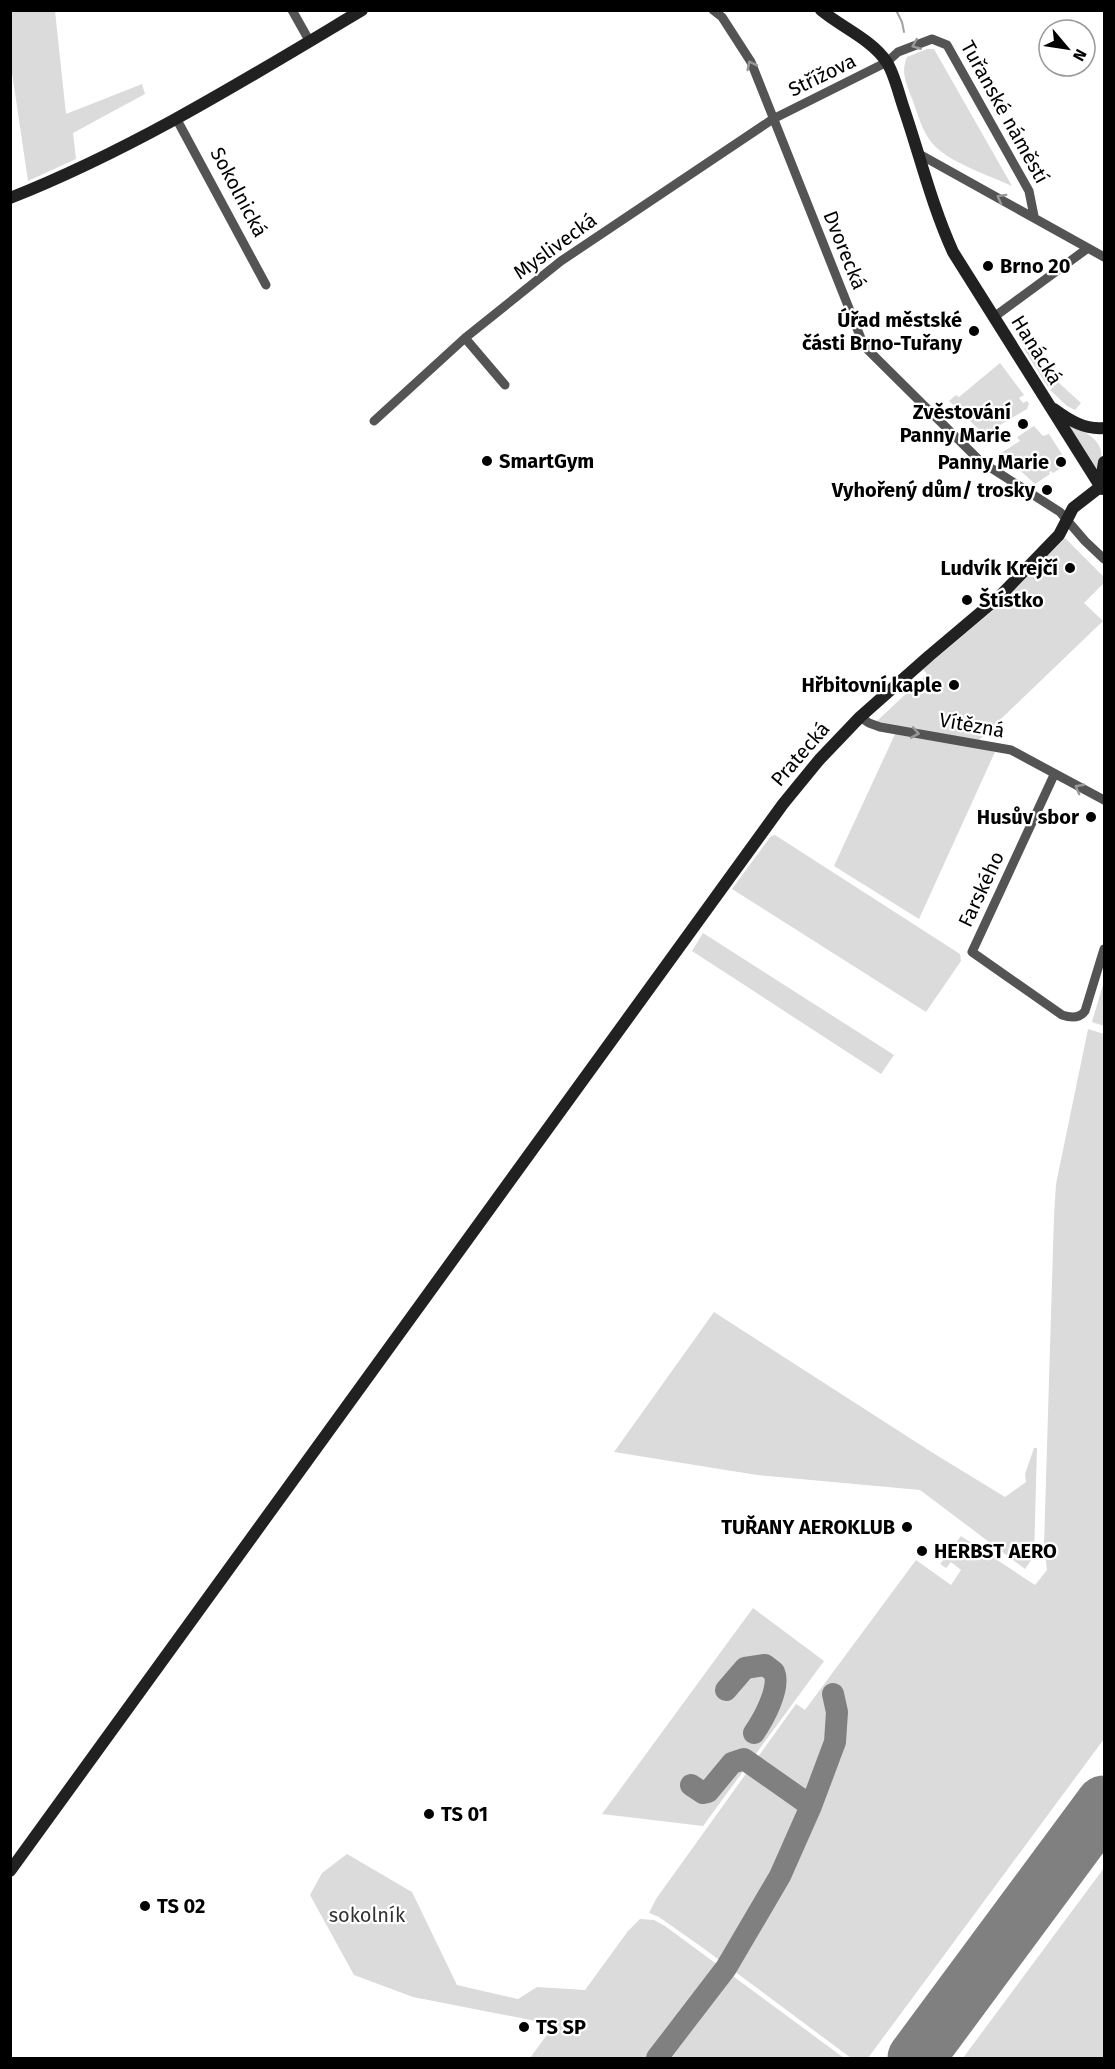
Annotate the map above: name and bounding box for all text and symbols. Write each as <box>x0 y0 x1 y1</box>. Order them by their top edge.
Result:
north arrow <box>1037 18 1097 78</box>
street label: Tuřanské náměstí <box>956 37 1054 188</box>
one-way arrow <box>912 38 923 50</box>
text: N <box>1069 46 1091 64</box>
street label: Střížova <box>784 48 860 102</box>
one-way arrow <box>747 60 759 71</box>
street label: Sokolnická <box>205 143 273 241</box>
one-way arrow <box>997 194 1007 205</box>
street label: Dvorecká <box>818 207 872 293</box>
street label: Myslivecká <box>509 208 601 284</box>
place label: Brno 20 <box>1000 254 1070 278</box>
marker: Brno 20 <box>981 259 995 273</box>
place label: Úřad městské části Brno-Tuřany <box>802 307 963 355</box>
street label: Hanácká <box>1006 311 1068 389</box>
marker: Úřad městské části Brno-Tuřany <box>967 324 981 338</box>
place label: Zvěstování Panny Marie <box>900 400 1011 447</box>
marker: Zvěstování Panny Marie <box>1016 417 1030 431</box>
place label: SmartGym <box>499 449 594 473</box>
place label: Panny Marie <box>938 450 1049 474</box>
marker: SmartGym <box>480 454 494 468</box>
marker: Panny Marie <box>1054 455 1068 469</box>
place label: Vyhořený dům/ trosky <box>831 478 1036 502</box>
marker: Vyhořený dům/ trosky <box>1040 483 1054 497</box>
place label: Ludvík Krejčí <box>940 556 1058 580</box>
marker: Ludvík Krejčí <box>1063 561 1077 575</box>
place label: Štístko <box>979 587 1044 612</box>
marker: Štístko <box>960 593 974 607</box>
place label: Hřbitovní kaple <box>802 673 942 697</box>
marker: Hřbitovní kaple <box>947 678 961 692</box>
street label: Vítězná <box>937 707 1007 743</box>
street label: Pratecká <box>766 717 834 791</box>
one-way arrow <box>911 727 920 739</box>
one-way arrow <box>1075 784 1085 795</box>
place label: Husův sbor <box>977 805 1080 829</box>
marker: Husův sbor <box>1084 810 1098 824</box>
street label: Farského <box>953 847 1009 931</box>
place label: TUŘANY AEROKLUB <box>721 1515 895 1539</box>
marker: TUŘANY AEROKLUB <box>900 1520 914 1534</box>
place label: HERBST AERO <box>934 1539 1057 1563</box>
marker: HERBST AERO <box>915 1544 929 1558</box>
place label: TS 01 <box>441 1802 488 1826</box>
marker: TS 01 <box>422 1807 436 1821</box>
place label: TS 02 <box>157 1894 205 1918</box>
marker: TS 02 <box>138 1899 152 1913</box>
park label: sokolník <box>329 1903 406 1927</box>
place label: TS SP <box>536 2015 586 2039</box>
marker: TS SP <box>517 2020 531 2034</box>

